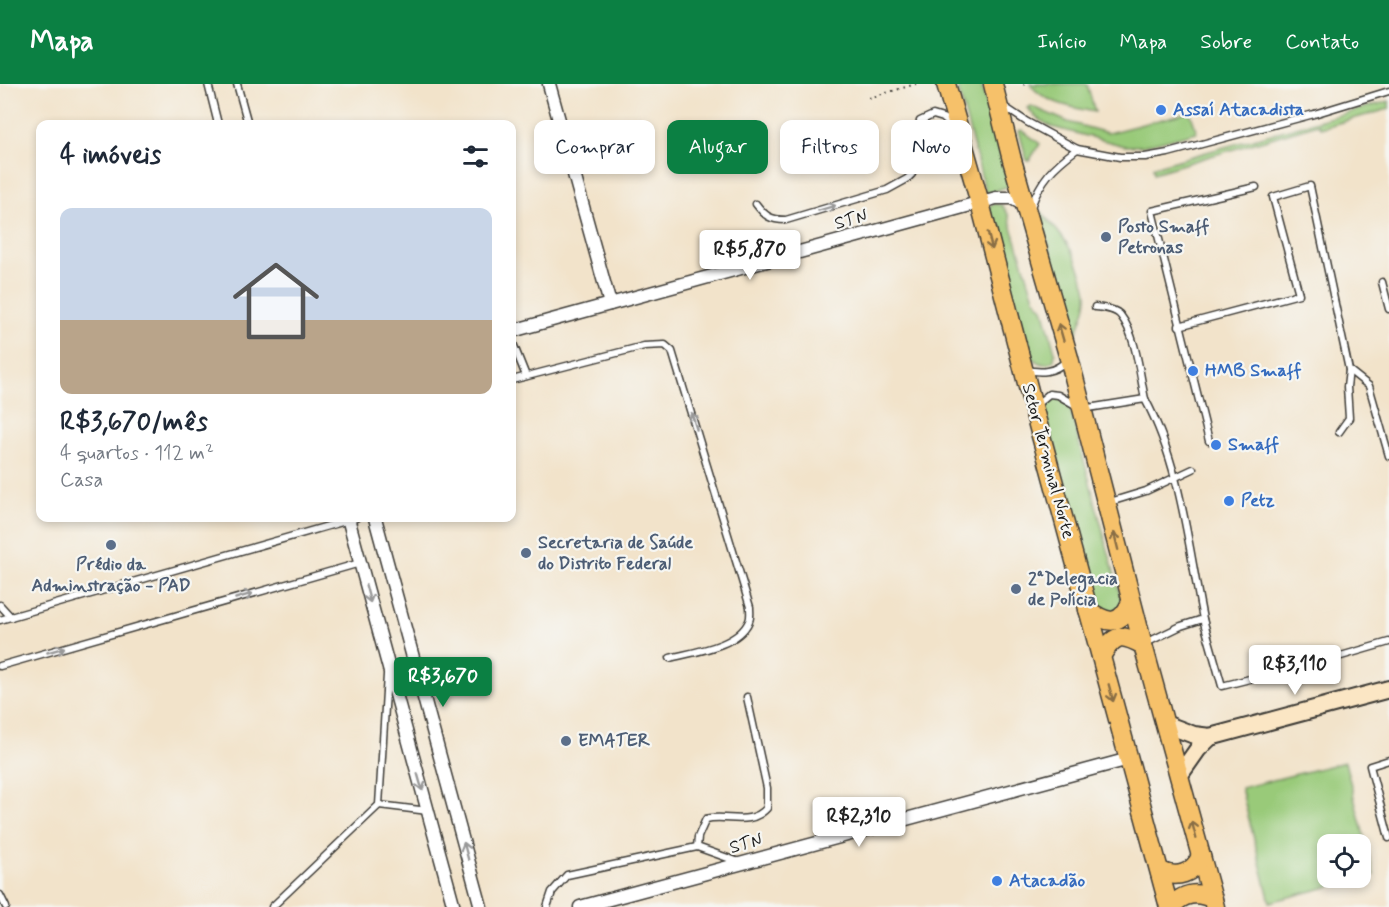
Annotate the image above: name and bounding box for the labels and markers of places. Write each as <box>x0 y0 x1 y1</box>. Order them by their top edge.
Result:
place label: Assaí Atacadista <box>1173 98 1304 122</box>
marker: Assaí Atacadista <box>1154 103 1168 117</box>
place label: Posto Smaff Petronas <box>1118 215 1210 260</box>
pin: R$5,870 <box>695 230 805 281</box>
marker: Posto Smaff Petronas <box>1099 230 1113 244</box>
place label: HMB Smaff <box>1205 359 1302 383</box>
marker: HMB Smaff <box>1186 364 1200 378</box>
place label: Smaff <box>1228 433 1279 457</box>
marker: Smaff <box>1209 438 1223 452</box>
place label: Petz <box>1241 489 1275 513</box>
marker: Petz <box>1222 494 1236 508</box>
place label: Secretaria de Saúde do Distrito Federal <box>538 531 693 576</box>
marker: Prédio da Adminstração - PAD <box>104 538 118 552</box>
marker: Secretaria de Saúde do Distrito Federal <box>519 546 533 560</box>
place label: Prédio da Adminstração - PAD <box>31 553 191 598</box>
place label: 2ªDelegacia de Polícia <box>1028 567 1118 612</box>
marker: 2ªDelegacia de Polícia <box>1009 582 1023 596</box>
pin: R$3,110 <box>1240 645 1350 696</box>
pin: R$3,670 <box>388 657 498 708</box>
place label: EMATER <box>578 729 651 753</box>
marker: EMATER <box>559 734 573 748</box>
pin: R$2,310 <box>804 797 914 848</box>
place label: Atacadão <box>1009 869 1085 893</box>
marker: Atacadão <box>990 874 1004 888</box>

